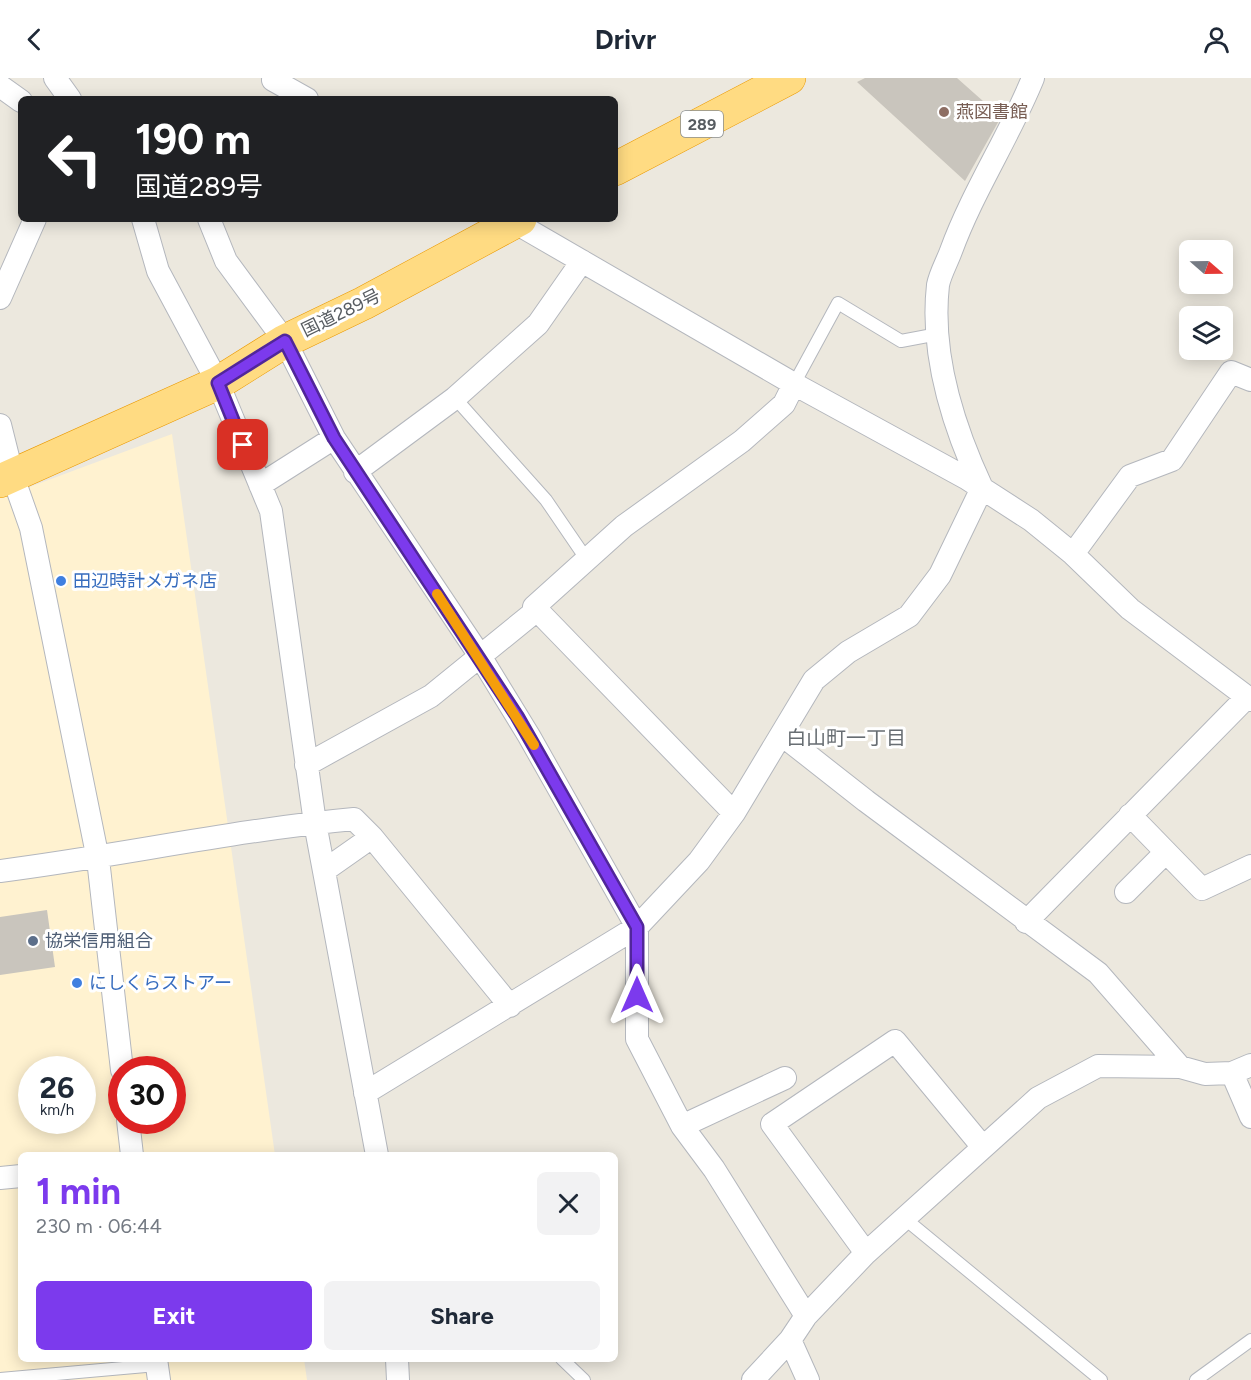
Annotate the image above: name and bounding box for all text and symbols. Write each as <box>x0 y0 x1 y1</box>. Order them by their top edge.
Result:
icon: back <box>18 23 51 56</box>
text: Drivr <box>595 23 656 56</box>
icon: person <box>1200 23 1233 56</box>
place label: 燕図書館 <box>956 101 1028 123</box>
marker: 燕図書館 <box>937 105 951 119</box>
road number: 289 <box>681 111 723 137</box>
text: 190 m <box>135 114 251 165</box>
icon: left <box>36 120 114 198</box>
text: 国道289号 <box>135 170 263 203</box>
north arrow <box>1179 240 1233 294</box>
map controls <box>1179 240 1233 360</box>
street label: 国道289号 <box>298 284 384 342</box>
button: layers <box>1179 306 1233 360</box>
pin <box>217 419 268 470</box>
icon: arrive <box>226 428 259 461</box>
place label: 田辺時計メガネ店 <box>73 570 217 592</box>
marker: 田辺時計メガネ店 <box>54 574 68 588</box>
district label: 白山町一丁目 <box>786 726 906 750</box>
place label: 協栄信用組合 <box>45 930 153 952</box>
marker: 協栄信用組合 <box>26 934 40 948</box>
position arrow <box>605 963 669 1027</box>
place label: にしくらストアー <box>89 972 232 994</box>
marker: にしくらストアー <box>70 976 84 990</box>
speed limit sign: 30 <box>108 1056 186 1134</box>
text: 26 <box>40 1069 74 1106</box>
text: km/h <box>40 1101 74 1119</box>
text: 1 min <box>36 1170 121 1213</box>
button: close <box>537 1172 600 1235</box>
text: 230 m · 06:44 <box>36 1214 162 1238</box>
button: Exit <box>36 1281 312 1350</box>
button: Share <box>324 1281 600 1350</box>

